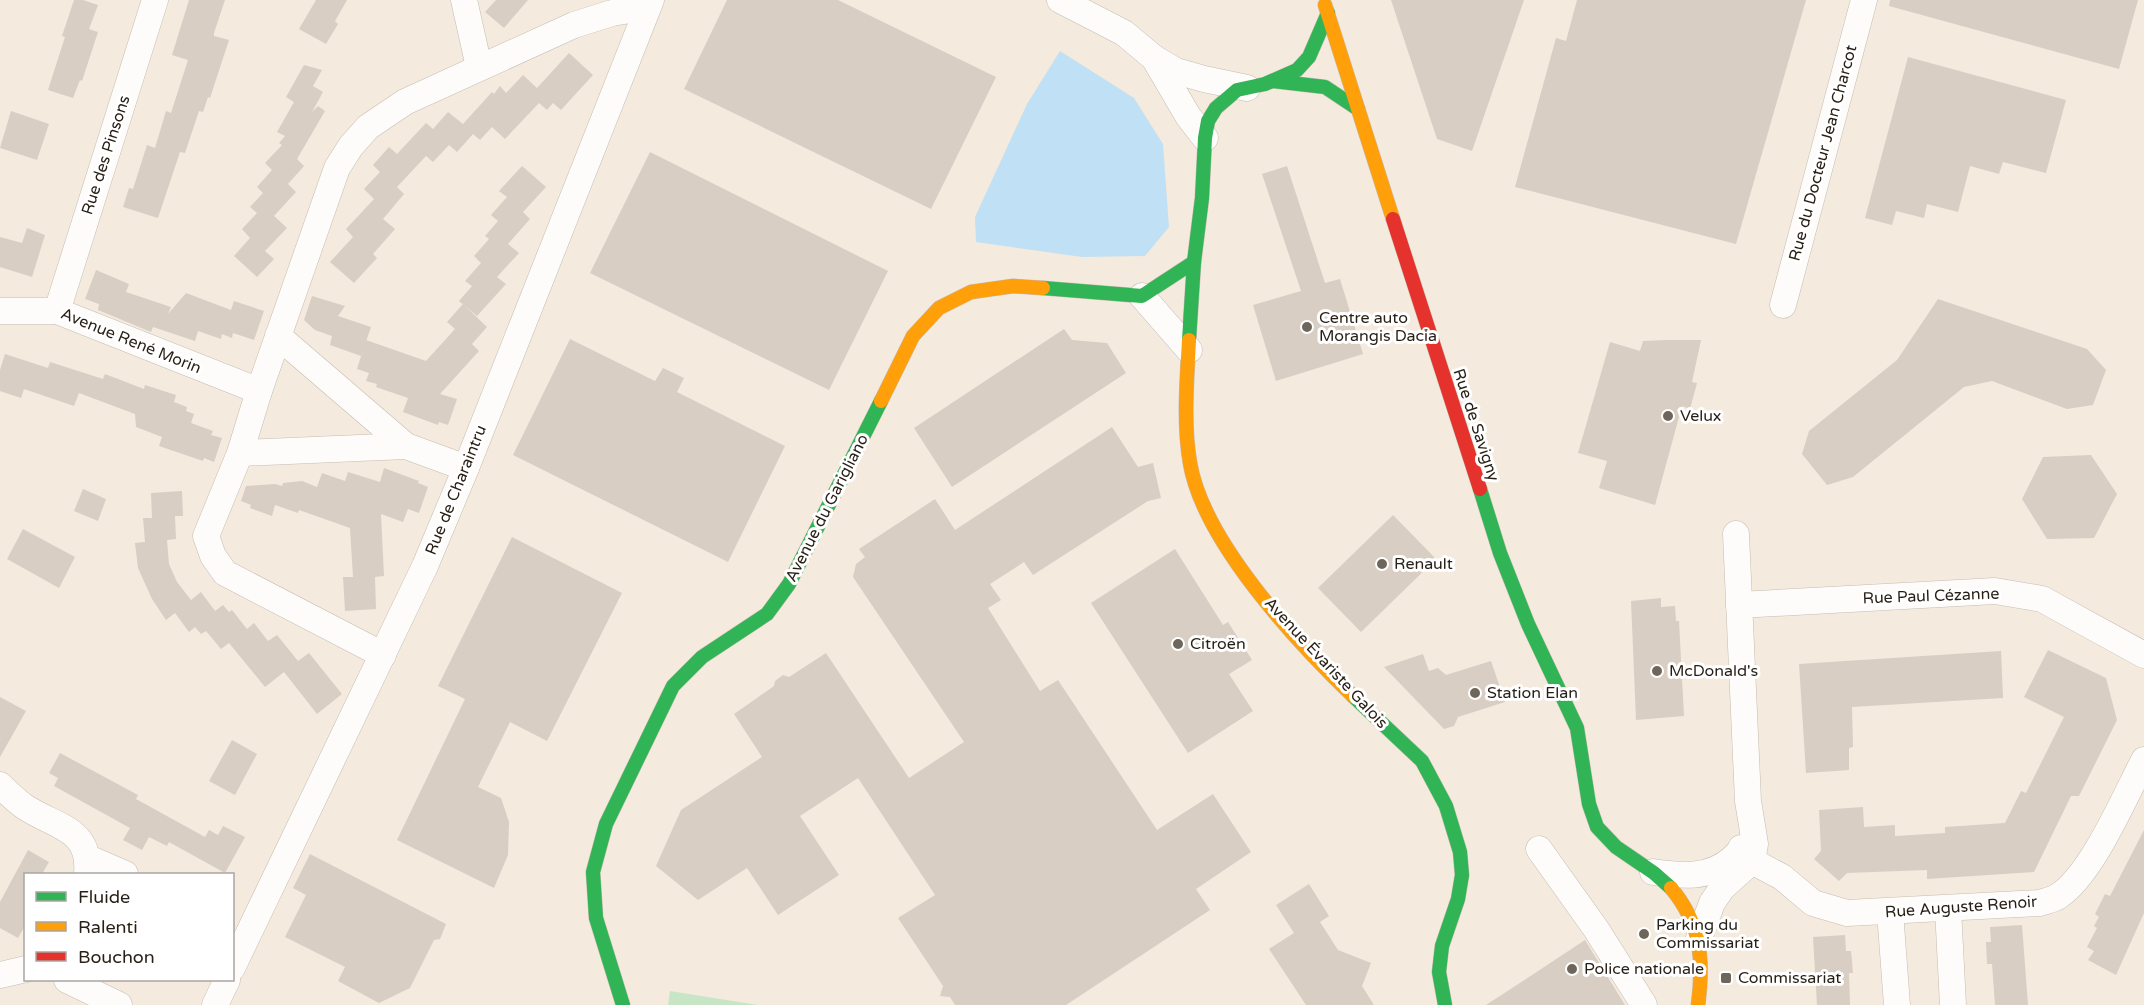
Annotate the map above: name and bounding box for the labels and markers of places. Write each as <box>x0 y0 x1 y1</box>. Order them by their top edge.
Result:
place label: Centre auto Morangis Dacia <box>1319 308 1437 346</box>
marker: Centre auto Morangis Dacia <box>1300 320 1314 334</box>
place label: Velux <box>1680 406 1721 426</box>
marker: Velux <box>1661 409 1675 423</box>
place label: Renault <box>1394 554 1453 574</box>
marker: Renault <box>1375 557 1389 571</box>
place label: Citroën <box>1190 634 1246 654</box>
marker: Citroën <box>1171 637 1185 651</box>
place label: McDonald's <box>1669 661 1758 681</box>
marker: McDonald's <box>1650 664 1664 678</box>
place label: Station Elan <box>1487 683 1578 703</box>
marker: Station Elan <box>1468 686 1482 700</box>
place label: Parking du Commissariat <box>1656 915 1759 953</box>
marker: Parking du Commissariat <box>1637 927 1651 941</box>
place label: Police nationale <box>1584 959 1704 979</box>
marker: Police nationale <box>1565 962 1579 976</box>
place label: Commissariat <box>1738 968 1841 988</box>
marker: Commissariat <box>1719 971 1733 985</box>

